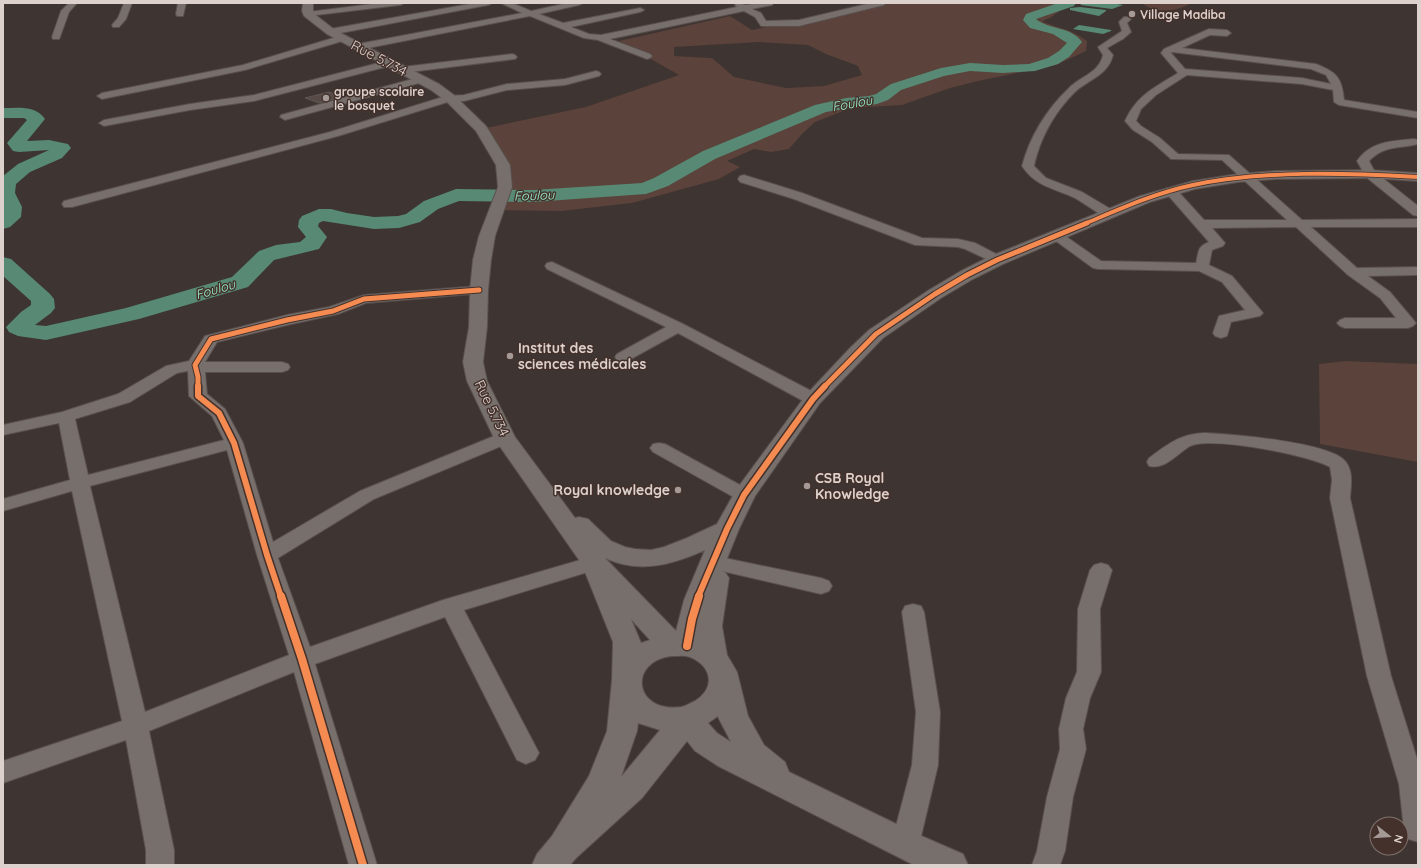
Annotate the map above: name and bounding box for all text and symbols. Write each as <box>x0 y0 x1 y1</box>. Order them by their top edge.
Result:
place label: Village Madiba <box>1140 7 1226 22</box>
marker: Village Madiba <box>1127 9 1137 19</box>
street label: Rue 5.734 <box>348 36 410 80</box>
place label: groupe scolaire le bosquet <box>334 84 424 113</box>
water label: Foulou <box>831 91 874 114</box>
marker: groupe scolaire le bosquet <box>321 93 331 103</box>
water label: Foulou <box>513 186 555 204</box>
water label: Foulou <box>193 276 237 302</box>
place label: Institut des sciences médicales <box>518 339 646 373</box>
marker: Institut des sciences médicales <box>505 351 515 361</box>
street label: Rue 5.734 <box>471 377 513 439</box>
place label: CSB Royal Knowledge <box>815 469 890 503</box>
place label: Royal knowledge <box>554 481 670 499</box>
marker: CSB Royal Knowledge <box>802 481 812 491</box>
marker: Royal knowledge <box>673 485 683 495</box>
north arrow <box>1369 816 1409 856</box>
text: N <box>1391 833 1406 845</box>

